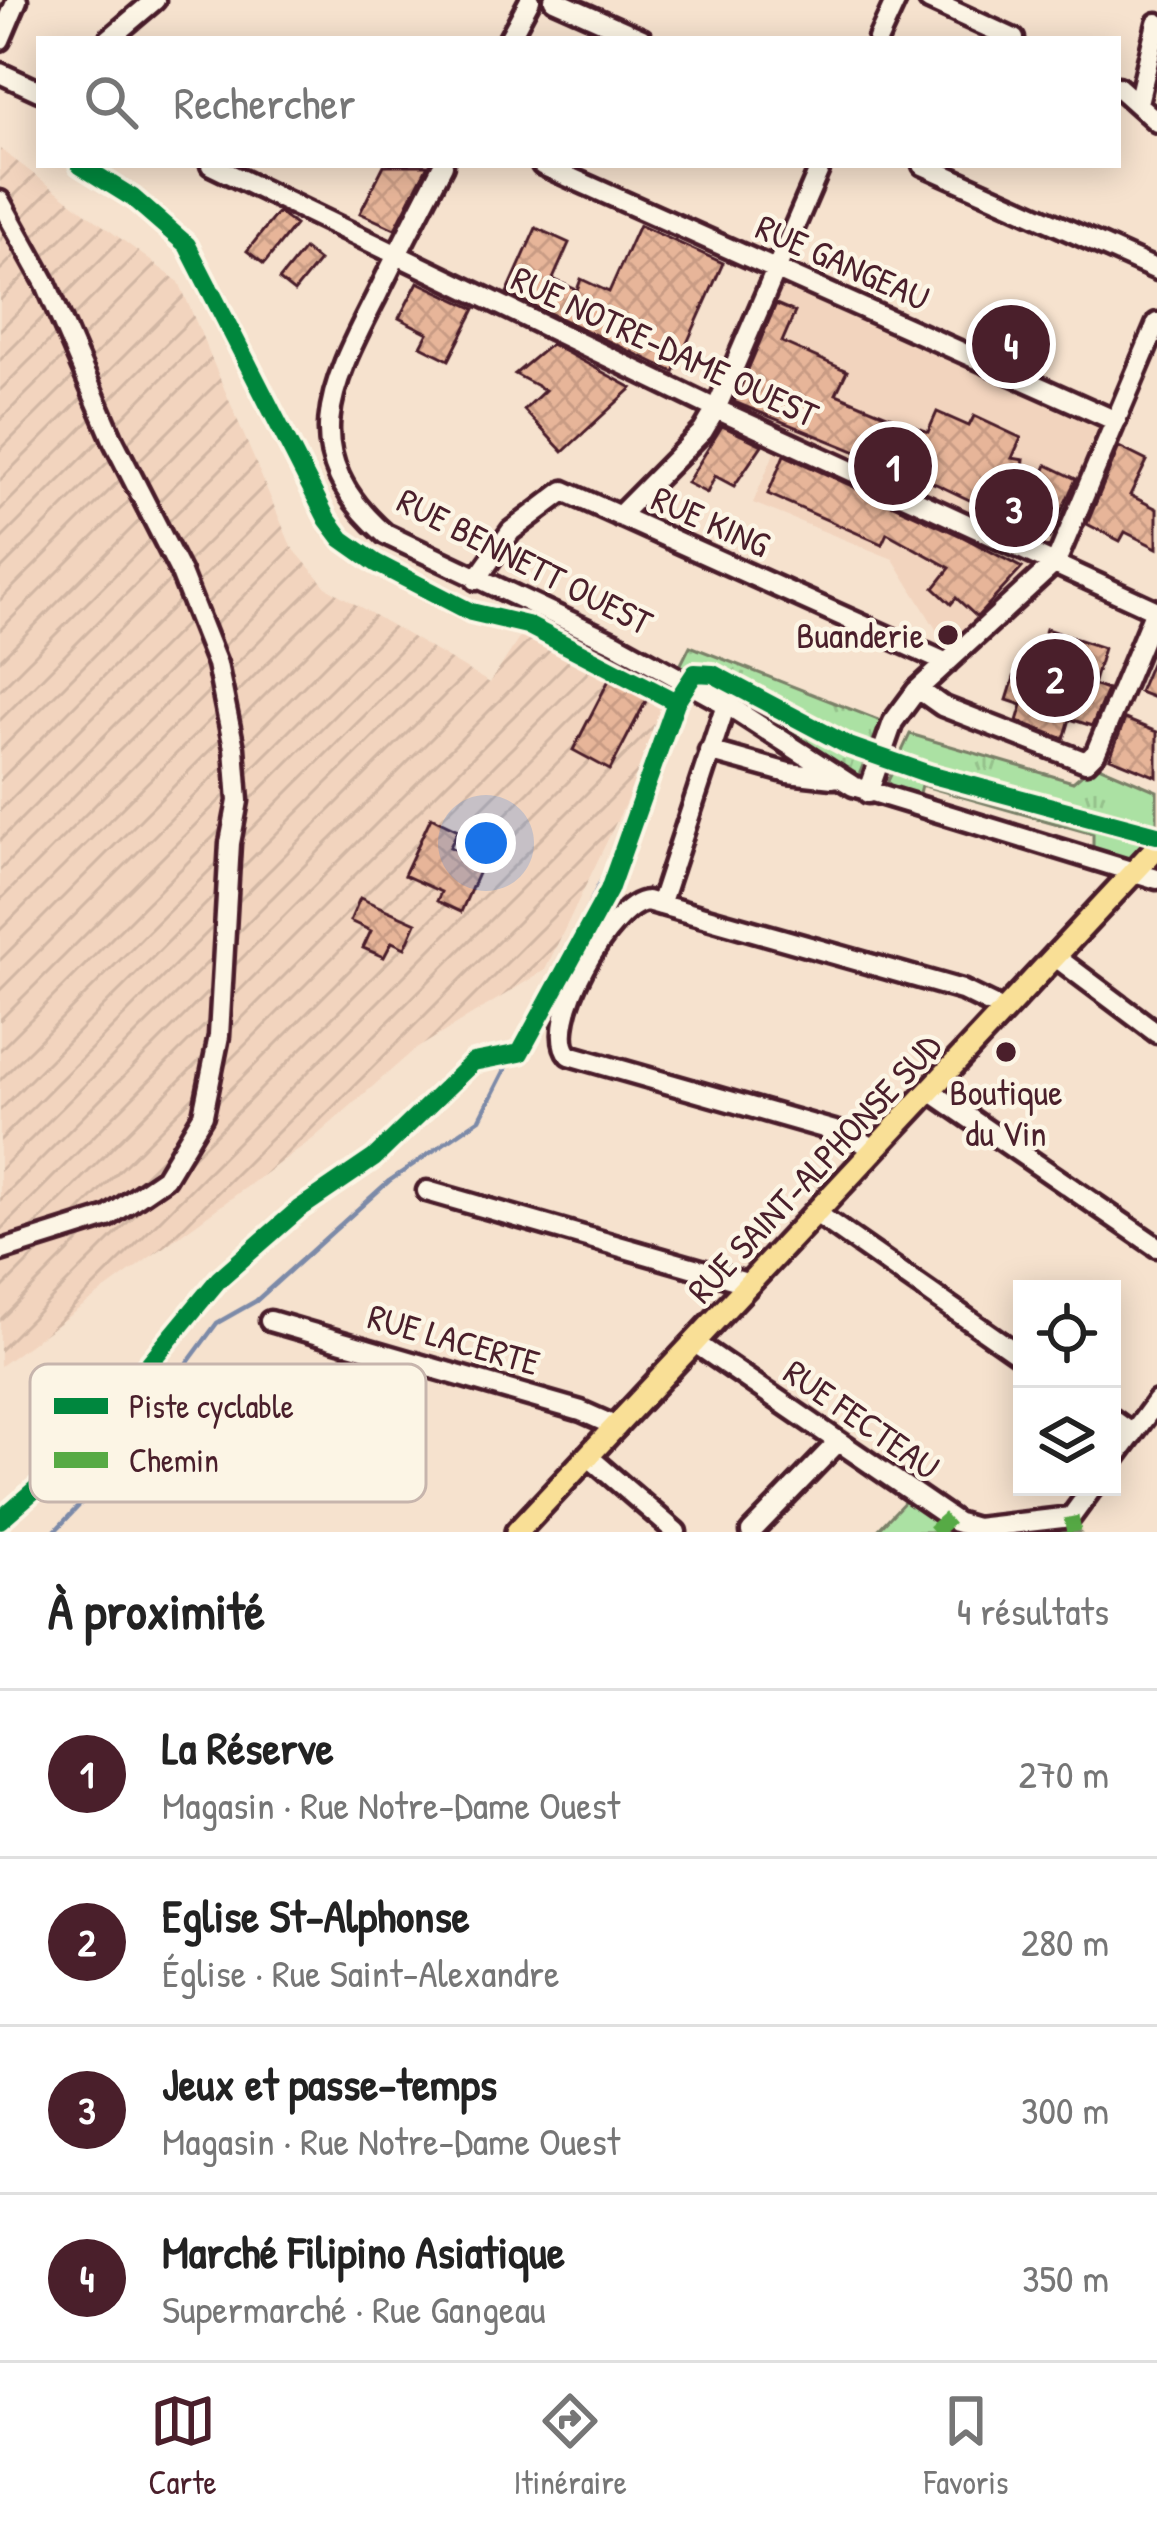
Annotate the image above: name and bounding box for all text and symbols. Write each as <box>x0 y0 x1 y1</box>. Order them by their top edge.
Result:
search box <box>36 36 1121 168</box>
icon: search <box>78 69 144 135</box>
text: Rechercher <box>174 72 356 133</box>
street label: RUE GANGEAU <box>749 202 938 322</box>
street label: RUE NOTRE-DAME OUEST <box>504 253 827 439</box>
pin: 4 <box>972 299 1050 389</box>
pin: 1 <box>854 421 932 511</box>
pin: 3 <box>975 463 1053 553</box>
street label: RUE KING <box>645 473 778 568</box>
street label: RUE BENNETT OUEST <box>389 475 662 646</box>
place label: Buanderie <box>796 610 924 659</box>
marker: Buanderie <box>935 622 961 648</box>
pin: 2 <box>1016 633 1094 723</box>
your location <box>456 813 516 873</box>
street label: RUE SAINT-ALPHONSE SUD <box>676 1022 952 1313</box>
marker: Boutique du Vin <box>993 1039 1019 1065</box>
place label: Boutique du Vin <box>949 1067 1063 1157</box>
map controls <box>1013 1280 1121 1496</box>
button: locate <box>1013 1280 1121 1388</box>
street label: RUE LACERTE <box>363 1291 546 1386</box>
street label: RUE FECTEAU <box>775 1347 950 1490</box>
legend <box>30 1364 426 1502</box>
text: Piste cyclable <box>129 1384 294 1429</box>
button: layers <box>1013 1388 1121 1496</box>
text: Chemin <box>129 1438 219 1482</box>
text: À proximité <box>48 1576 265 1645</box>
text: 4 résultats <box>957 1584 1109 1637</box>
text: La Réserve <box>162 1717 334 1778</box>
text: 1 <box>80 1747 94 1800</box>
text: 270 m <box>1018 1747 1109 1800</box>
text: Magasin · Rue Notre-Dame Ouest <box>162 1778 620 1831</box>
text: Eglise St-Alphonse <box>162 1885 470 1946</box>
text: 2 <box>78 1915 96 1968</box>
text: 280 m <box>1021 1915 1109 1968</box>
text: Église · Rue Saint-Alexandre <box>162 1946 560 1999</box>
text: Jeux et passe-temps <box>162 2053 497 2114</box>
text: 3 <box>78 2083 96 2136</box>
text: 300 m <box>1021 2083 1109 2136</box>
text: Magasin · Rue Notre-Dame Ouest <box>162 2114 620 2167</box>
text: Marché Filipino Asiatique <box>162 2221 565 2282</box>
text: 4 <box>80 2251 94 2304</box>
text: 350 m <box>1022 2251 1109 2304</box>
text: Supermarché · Rue Gangeau <box>162 2282 546 2335</box>
tab: Carte <box>148 2388 217 2504</box>
tab: Itinéraire <box>514 2388 627 2504</box>
tab: Favoris <box>924 2388 1009 2504</box>

